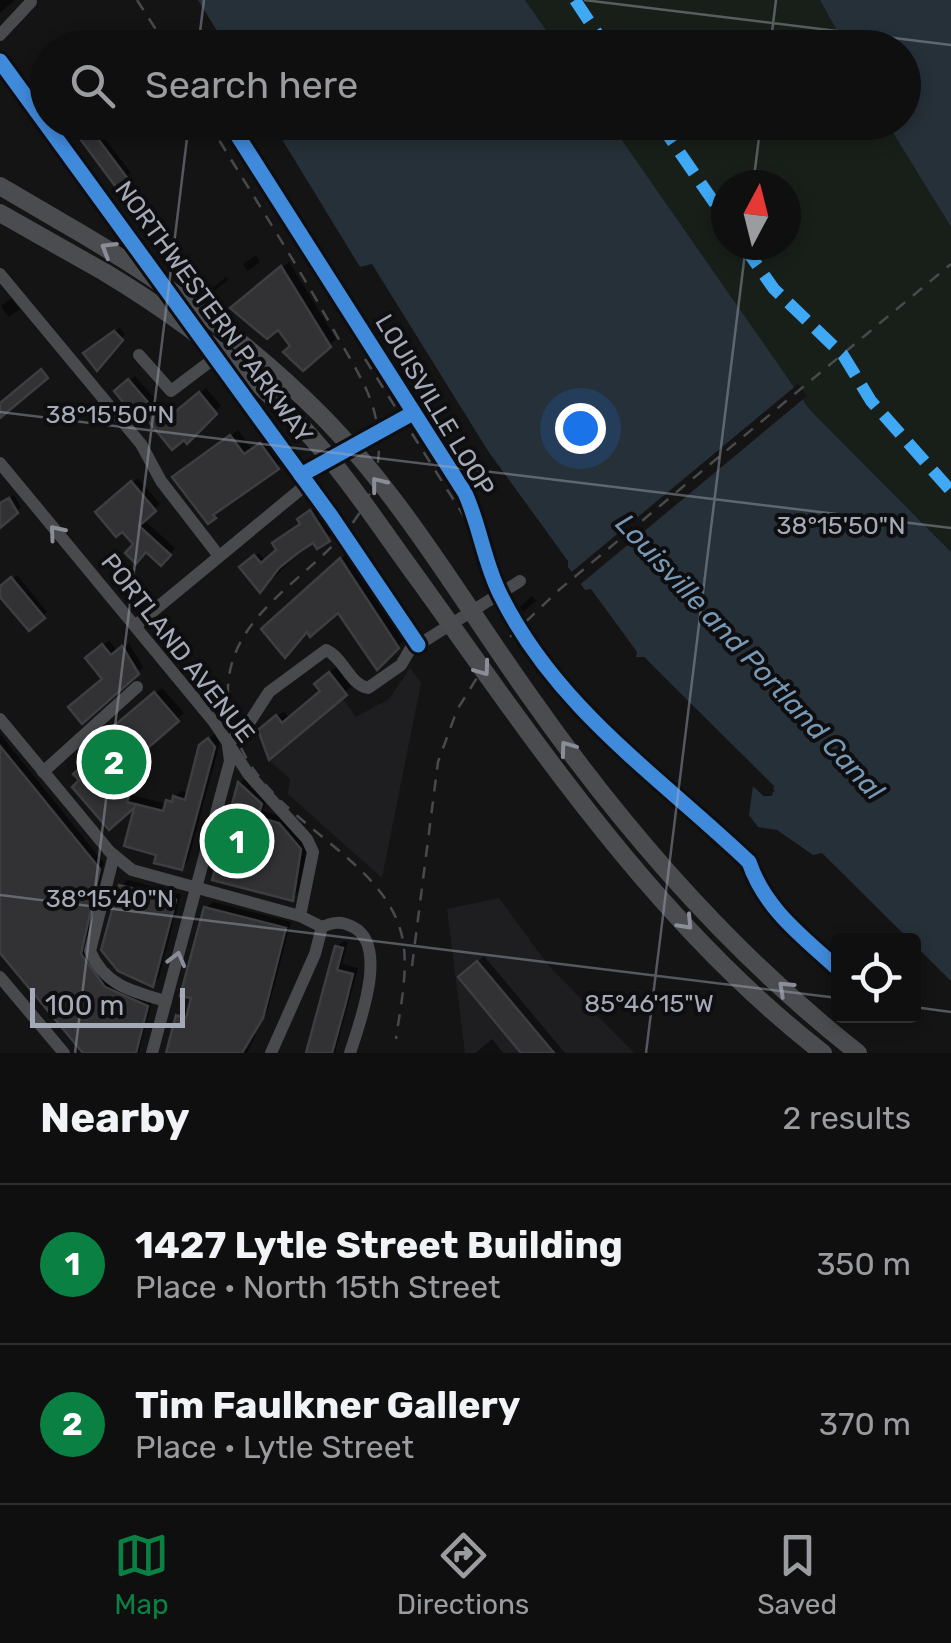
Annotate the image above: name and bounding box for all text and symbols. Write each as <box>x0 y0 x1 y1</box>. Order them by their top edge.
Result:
search box <box>30 30 921 140</box>
icon: search <box>65 58 120 113</box>
text: Search here <box>145 62 358 108</box>
north arrow <box>711 170 801 260</box>
street label: NORTHWESTERN PARKWAY <box>109 175 319 449</box>
one-way arrow <box>101 242 119 261</box>
street label: LOUISVILLE LOOP <box>369 309 501 501</box>
text: 38°15'50"N <box>45 400 175 429</box>
your location <box>555 403 606 454</box>
one-way arrow <box>372 477 389 495</box>
water label: Louisville and Portland Canal <box>609 507 892 808</box>
text: 38°15'50"N <box>776 511 906 540</box>
one-way arrow <box>50 525 68 543</box>
street label: PORTLAND AVENUE <box>95 548 261 748</box>
one-way arrow <box>471 658 489 676</box>
pin: 2 <box>82 724 146 800</box>
one-way arrow <box>561 741 579 759</box>
pin: 1 <box>204 804 270 878</box>
text: 38°15'40"N <box>46 884 174 913</box>
one-way arrow <box>674 911 692 930</box>
map controls <box>831 933 921 1023</box>
button: locate <box>831 933 921 1023</box>
one-way arrow <box>166 951 187 968</box>
one-way arrow <box>778 982 797 1000</box>
scale bar <box>30 983 185 1028</box>
text: 100 m <box>45 989 124 1022</box>
text: 85°46'15"W <box>584 989 714 1018</box>
text: Nearby <box>40 1093 190 1143</box>
text: 2 results <box>782 1099 911 1137</box>
text: 1427 Lytle Street Building <box>135 1222 623 1268</box>
text: 1 <box>65 1245 80 1283</box>
text: 350 m <box>816 1245 911 1283</box>
text: Place · North 15th Street <box>135 1268 500 1306</box>
text: Tim Faulkner Gallery <box>135 1382 521 1428</box>
text: 2 <box>62 1405 83 1443</box>
text: 370 m <box>819 1405 911 1443</box>
text: Place · Lytle Street <box>135 1428 414 1466</box>
tab: Map <box>114 1528 169 1621</box>
tab: Directions <box>397 1528 529 1621</box>
tab: Saved <box>757 1528 837 1621</box>

